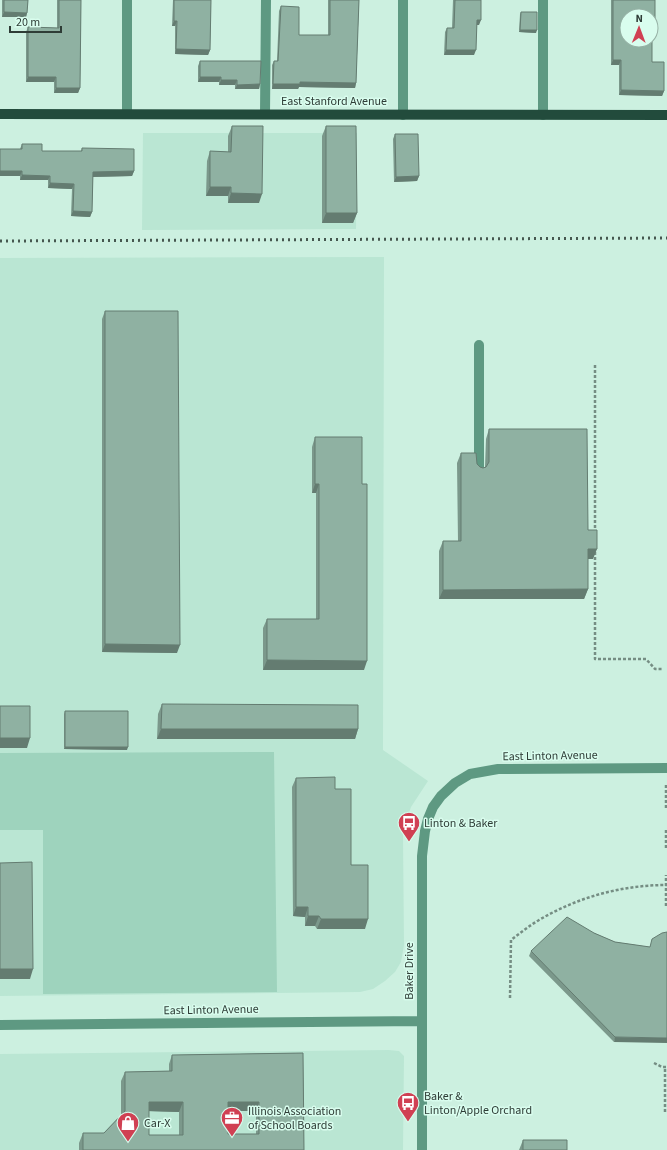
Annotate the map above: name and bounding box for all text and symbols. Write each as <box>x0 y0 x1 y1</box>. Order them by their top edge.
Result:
scale bar <box>10 8 61 34</box>
north arrow <box>619 8 659 48</box>
text: N <box>635 11 643 26</box>
text: 20 m <box>16 14 40 31</box>
street label: East Stanford Avenue <box>281 93 387 110</box>
street label: East Linton Avenue <box>502 747 598 765</box>
bus stop icon: Linton & Baker <box>396 810 422 843</box>
place label: Linton & Baker <box>424 815 498 832</box>
street label: Baker Drive <box>401 942 418 1000</box>
street label: East Linton Avenue <box>163 1001 259 1019</box>
place label: Baker & Linton/Apple Orchard <box>424 1088 532 1119</box>
bus stop icon: Baker & Linton/Apple Orchard <box>395 1090 421 1123</box>
place label: Illinois Association of School Boards <box>248 1103 341 1134</box>
office icon: Illinois Association of School Boards <box>219 1105 245 1138</box>
shop icon: Car-X <box>115 1110 141 1143</box>
place label: Car-X <box>144 1115 170 1132</box>

